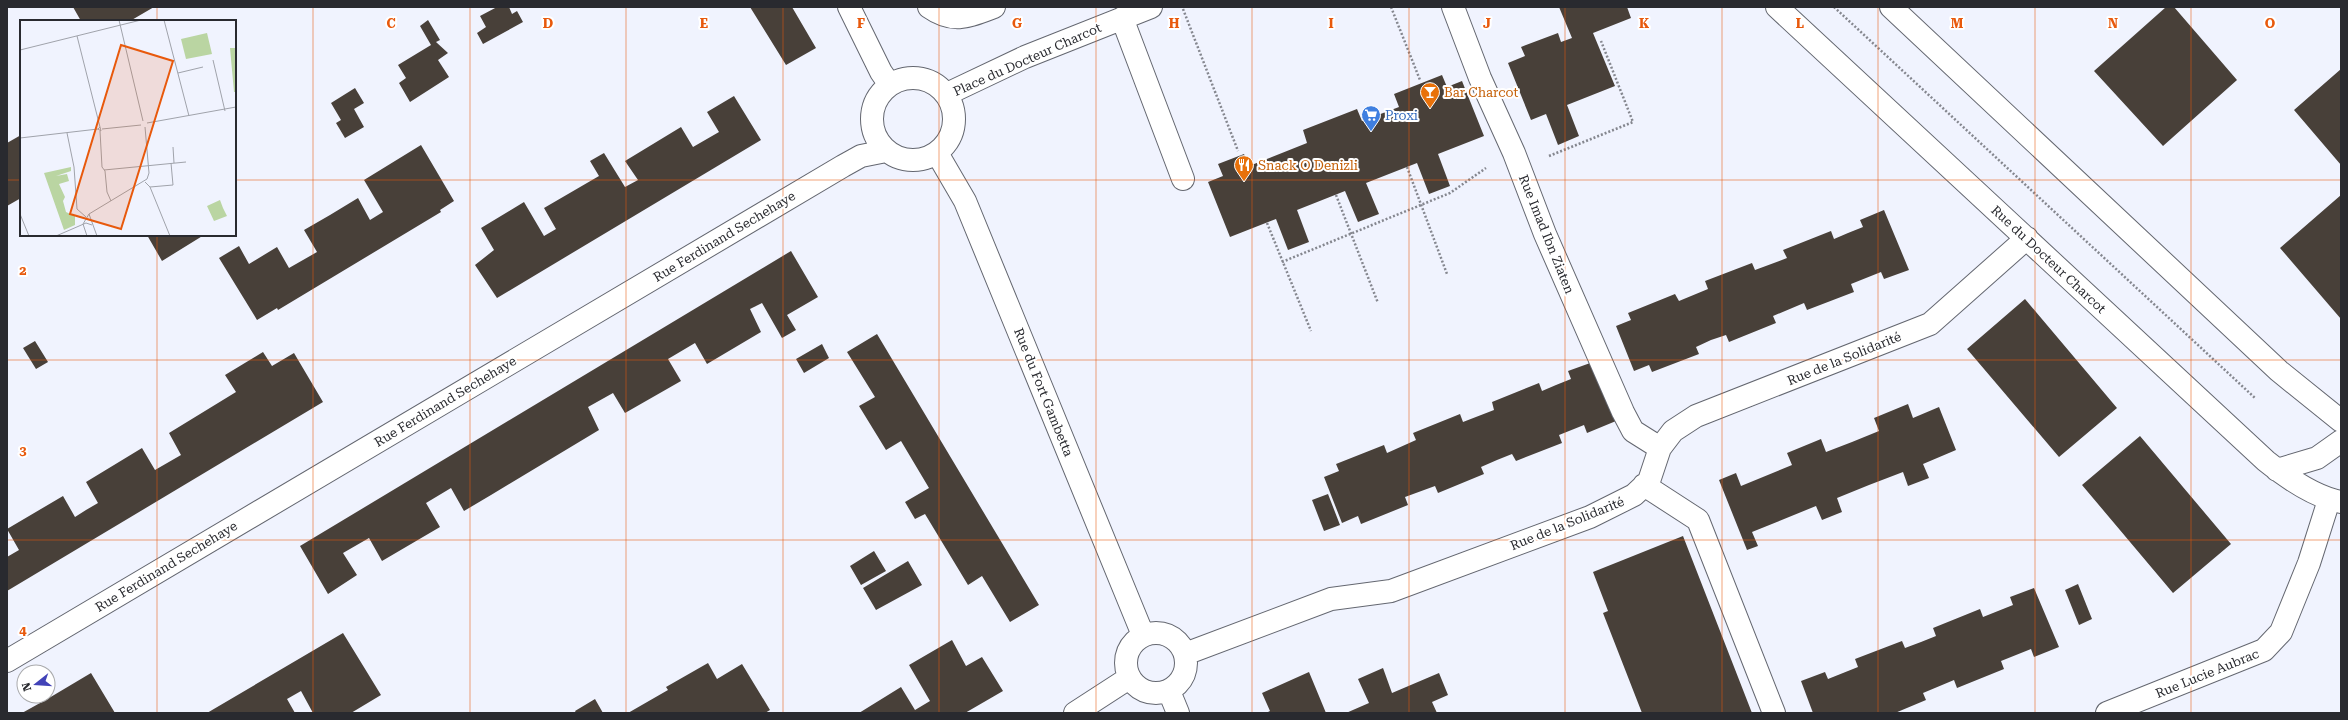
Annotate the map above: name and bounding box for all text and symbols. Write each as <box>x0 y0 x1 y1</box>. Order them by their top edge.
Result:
text: C <box>386 16 396 31</box>
text: D <box>543 16 553 31</box>
text: E <box>700 16 708 31</box>
text: F <box>857 16 865 31</box>
text: G <box>1012 16 1022 31</box>
text: H <box>1169 16 1180 31</box>
text: I <box>1328 16 1334 31</box>
text: J <box>1483 16 1491 31</box>
text: K <box>1639 16 1650 31</box>
text: L <box>1796 16 1804 31</box>
text: M <box>1951 16 1964 31</box>
text: N <box>2108 16 2118 31</box>
text: O <box>2265 16 2276 31</box>
inset map <box>20 20 236 236</box>
street label: Place du Docteur Charcot <box>951 20 1104 99</box>
bar icon: Bar Charcot <box>1419 81 1441 109</box>
place label: Bar Charcot <box>1444 85 1519 100</box>
supermarket icon: Proxi <box>1360 104 1382 132</box>
place label: Proxi <box>1385 108 1418 123</box>
restaurant icon: Snack O Denizli <box>1233 154 1255 182</box>
place label: Snack O Denizli <box>1258 158 1358 173</box>
street label: Rue Imad Ibn Ziaten <box>1516 173 1577 296</box>
street label: Rue Ferdinand Sechehaye <box>651 188 798 285</box>
street label: Rue du Docteur Charcot <box>1988 202 2109 316</box>
text: 2 <box>19 263 27 278</box>
street label: Rue du Fort Gambetta <box>1011 326 1076 459</box>
street label: Rue de la Solidarité <box>1785 329 1903 388</box>
street label: Rue Ferdinand Sechehaye <box>372 353 519 450</box>
text: 3 <box>19 443 27 458</box>
street label: Rue de la Solidarité <box>1508 494 1626 553</box>
street label: Rue Ferdinand Sechehaye <box>93 518 240 615</box>
text: 4 <box>19 623 27 638</box>
street label: Rue Lucie Aubrac <box>2153 646 2261 701</box>
north arrow <box>16 664 56 704</box>
text: N <box>19 680 34 693</box>

